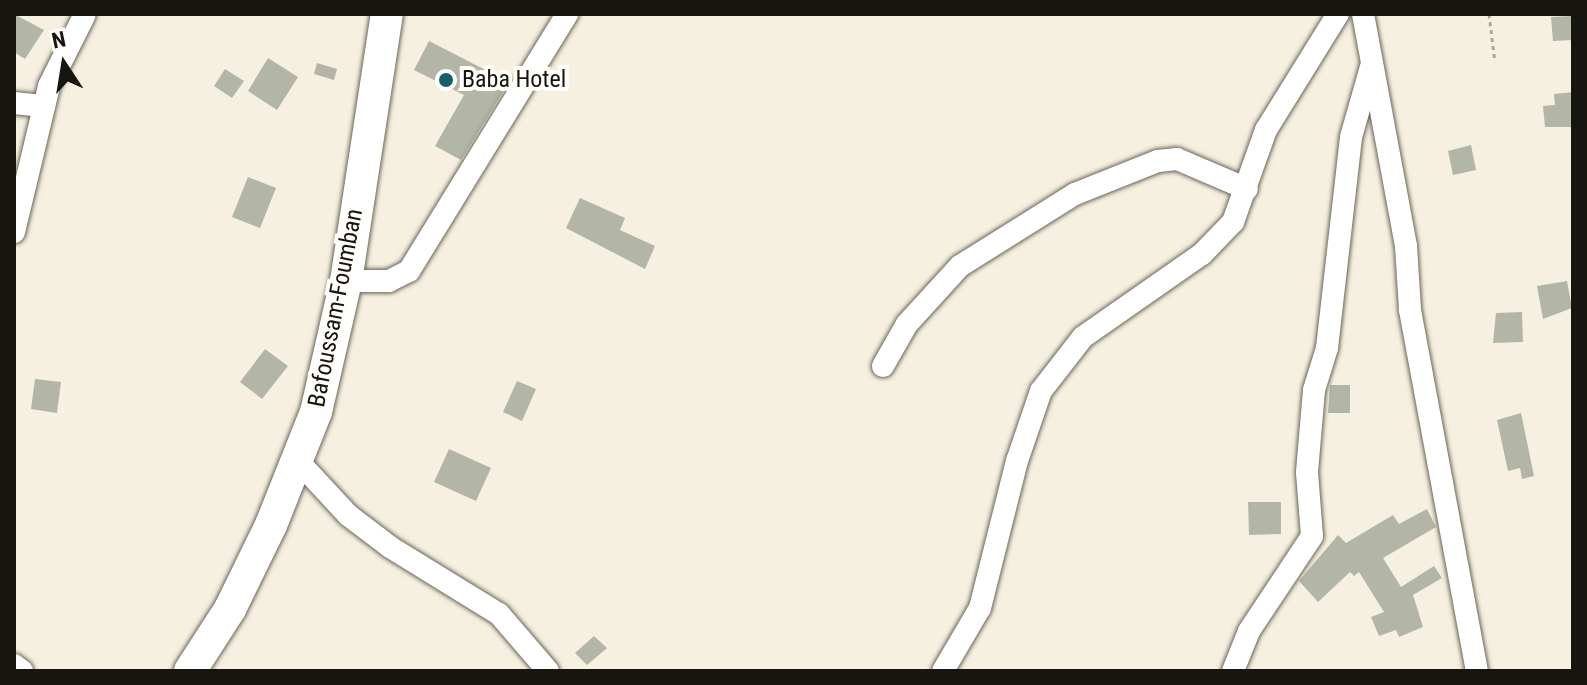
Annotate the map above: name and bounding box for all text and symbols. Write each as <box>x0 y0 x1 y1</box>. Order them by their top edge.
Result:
north arrow <box>24 24 104 104</box>
text: N <box>50 26 68 54</box>
place label: Baba Hotel <box>462 66 566 94</box>
marker: Baba Hotel <box>437 71 455 89</box>
street label: Bafoussam-Foumban <box>303 206 369 410</box>

